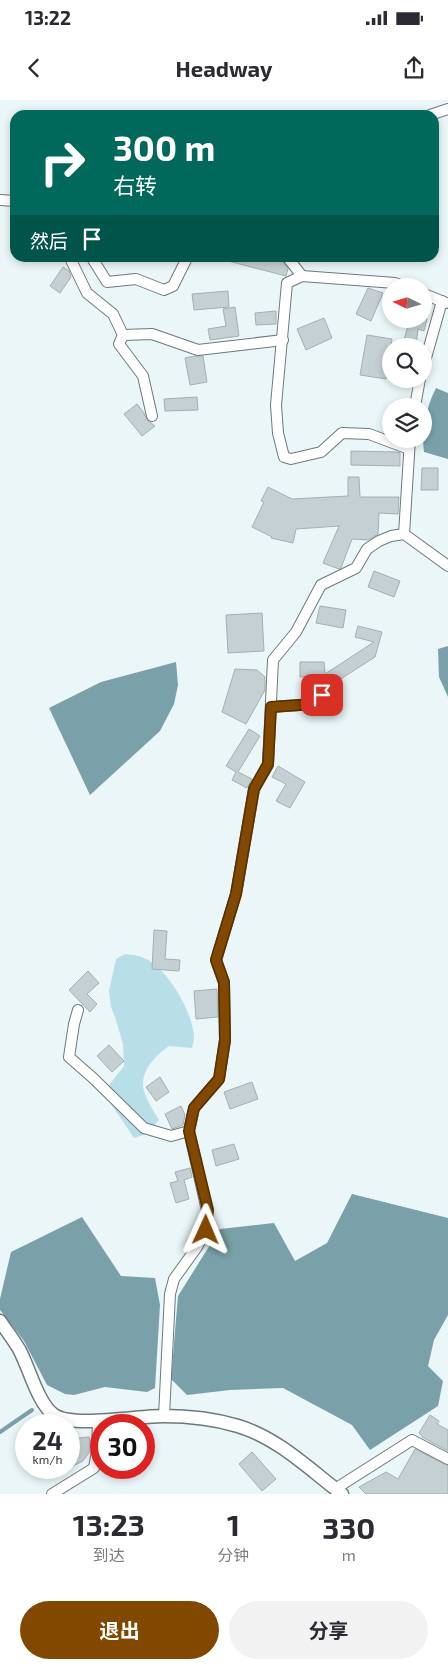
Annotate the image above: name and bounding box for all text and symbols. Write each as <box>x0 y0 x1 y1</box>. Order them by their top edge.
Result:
text: 13:22 <box>25 6 71 29</box>
icon: back <box>20 54 48 82</box>
icon: share <box>400 54 428 82</box>
text: Headway <box>176 55 272 81</box>
text: 300 m <box>113 126 215 168</box>
icon: right <box>30 130 95 195</box>
text: 右转 <box>113 172 157 198</box>
icon: arrive <box>78 225 106 253</box>
text: 然后 <box>30 229 68 252</box>
north arrow <box>382 278 432 328</box>
map controls <box>382 278 432 448</box>
button: search <box>382 338 432 388</box>
button: layers <box>382 398 432 448</box>
pin <box>301 674 343 716</box>
icon: arrive <box>308 681 336 709</box>
position arrow <box>179 1203 231 1255</box>
speed limit sign: 30 <box>90 1414 155 1479</box>
text: 24 <box>32 1425 63 1455</box>
text: km/h <box>33 1452 62 1466</box>
text: 13:23 <box>73 1506 145 1542</box>
text: 1 <box>227 1506 240 1542</box>
text: 330 <box>322 1509 375 1545</box>
text: 到达 <box>93 1545 125 1564</box>
text: 分钟 <box>218 1545 250 1564</box>
text: m <box>342 1545 356 1564</box>
button: 退出 <box>20 1601 219 1659</box>
button: 分享 <box>229 1601 428 1659</box>

